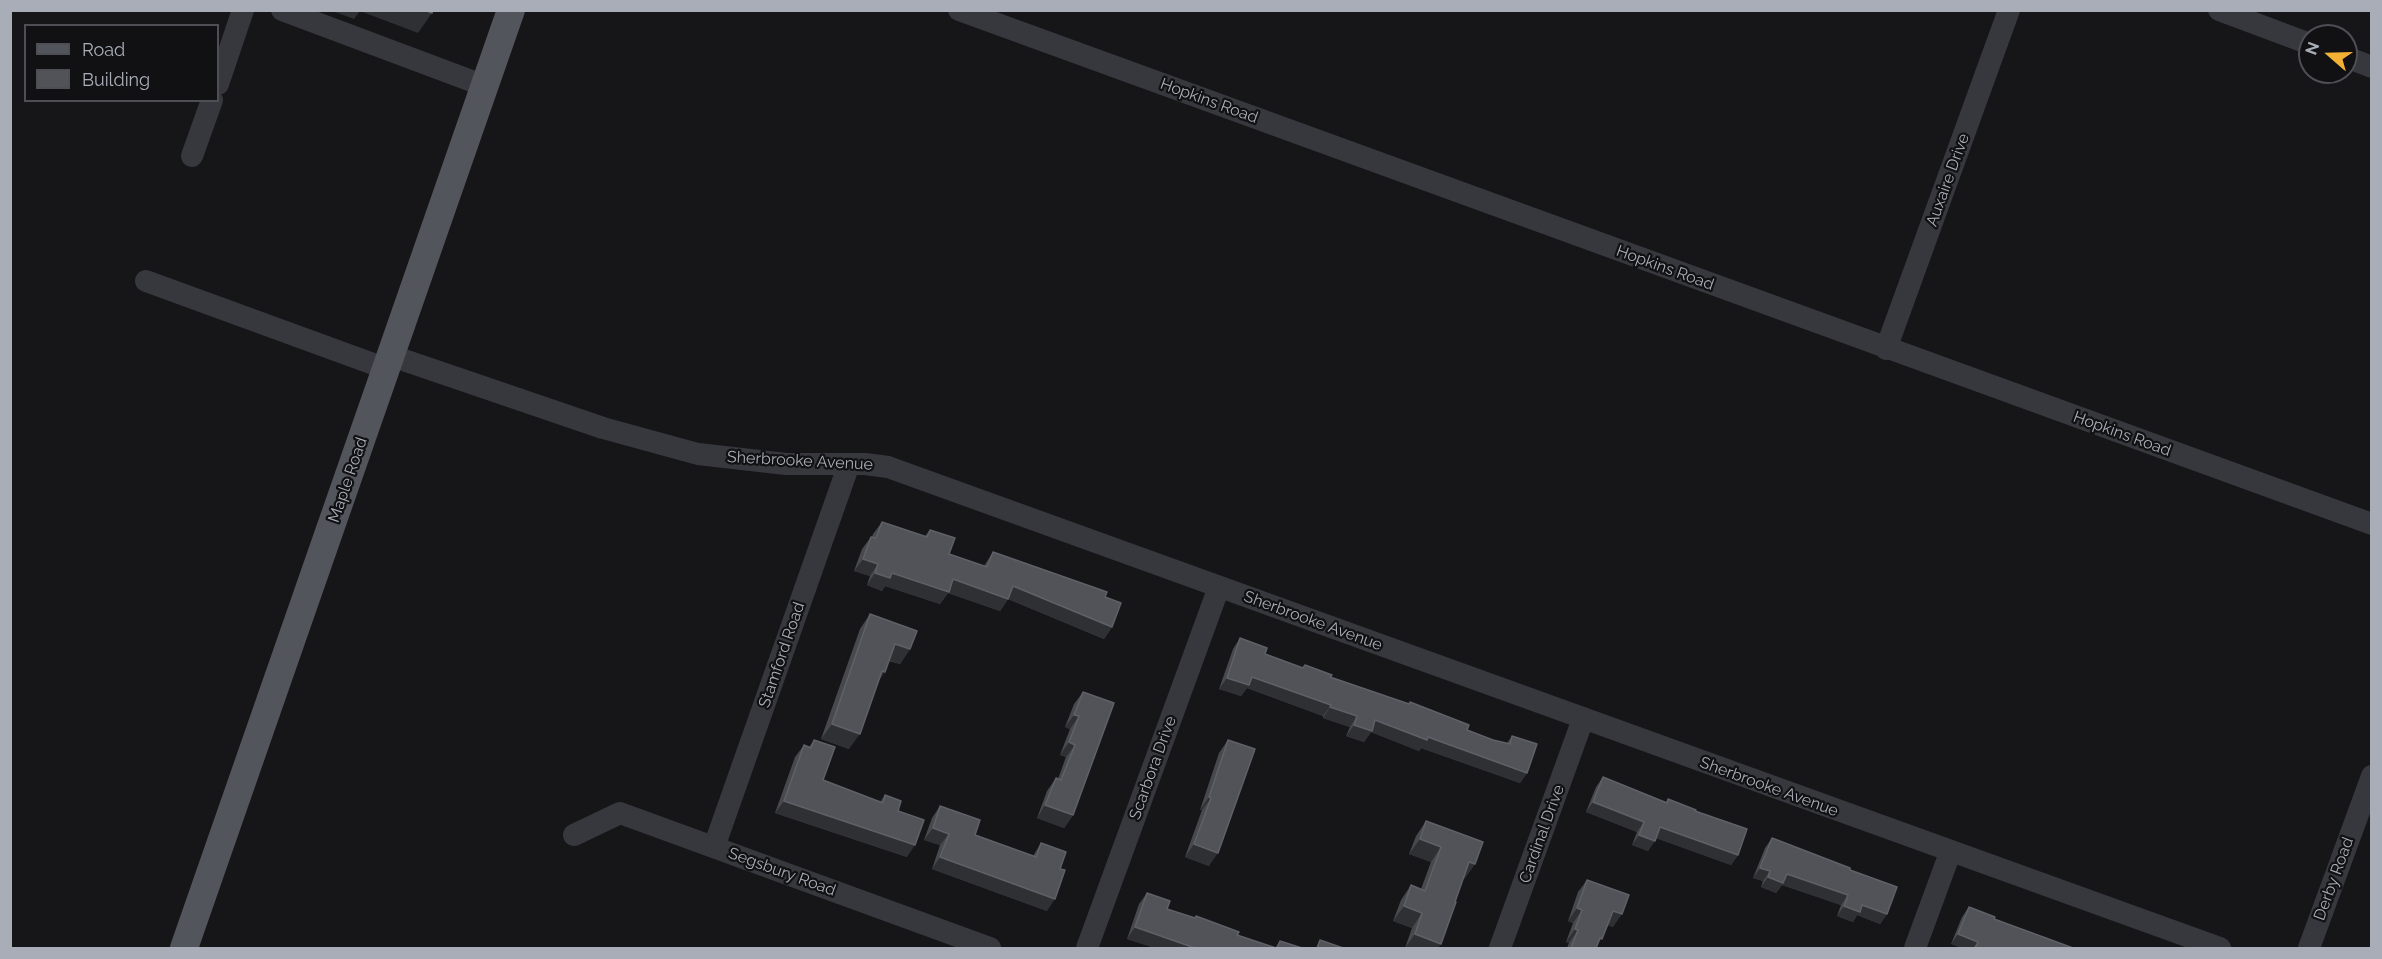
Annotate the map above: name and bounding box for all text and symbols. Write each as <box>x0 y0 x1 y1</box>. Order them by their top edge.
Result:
legend <box>24 24 219 102</box>
north arrow <box>2298 24 2358 84</box>
text: Road <box>82 39 125 60</box>
text: N <box>2301 39 2324 57</box>
text: Building <box>82 69 150 90</box>
street label: Hopkins Road <box>1158 74 1260 128</box>
street label: Auxaire Drive <box>1922 131 1974 229</box>
street label: Hopkins Road <box>1614 241 1716 295</box>
street label: Hopkins Road <box>2071 407 2173 461</box>
street label: Maple Road <box>324 435 372 525</box>
street label: Sherbrooke Avenue <box>727 448 873 474</box>
street label: Sherbrooke Avenue <box>1241 587 1385 655</box>
street label: Stamford Road <box>755 600 809 710</box>
street label: Scarbora Drive <box>1125 714 1181 822</box>
street label: Sherbrooke Avenue <box>1697 753 1841 821</box>
street label: Cardinal Drive <box>1515 782 1569 886</box>
street label: Derby Road <box>2310 835 2358 923</box>
street label: Segsbury Road <box>726 844 838 900</box>

